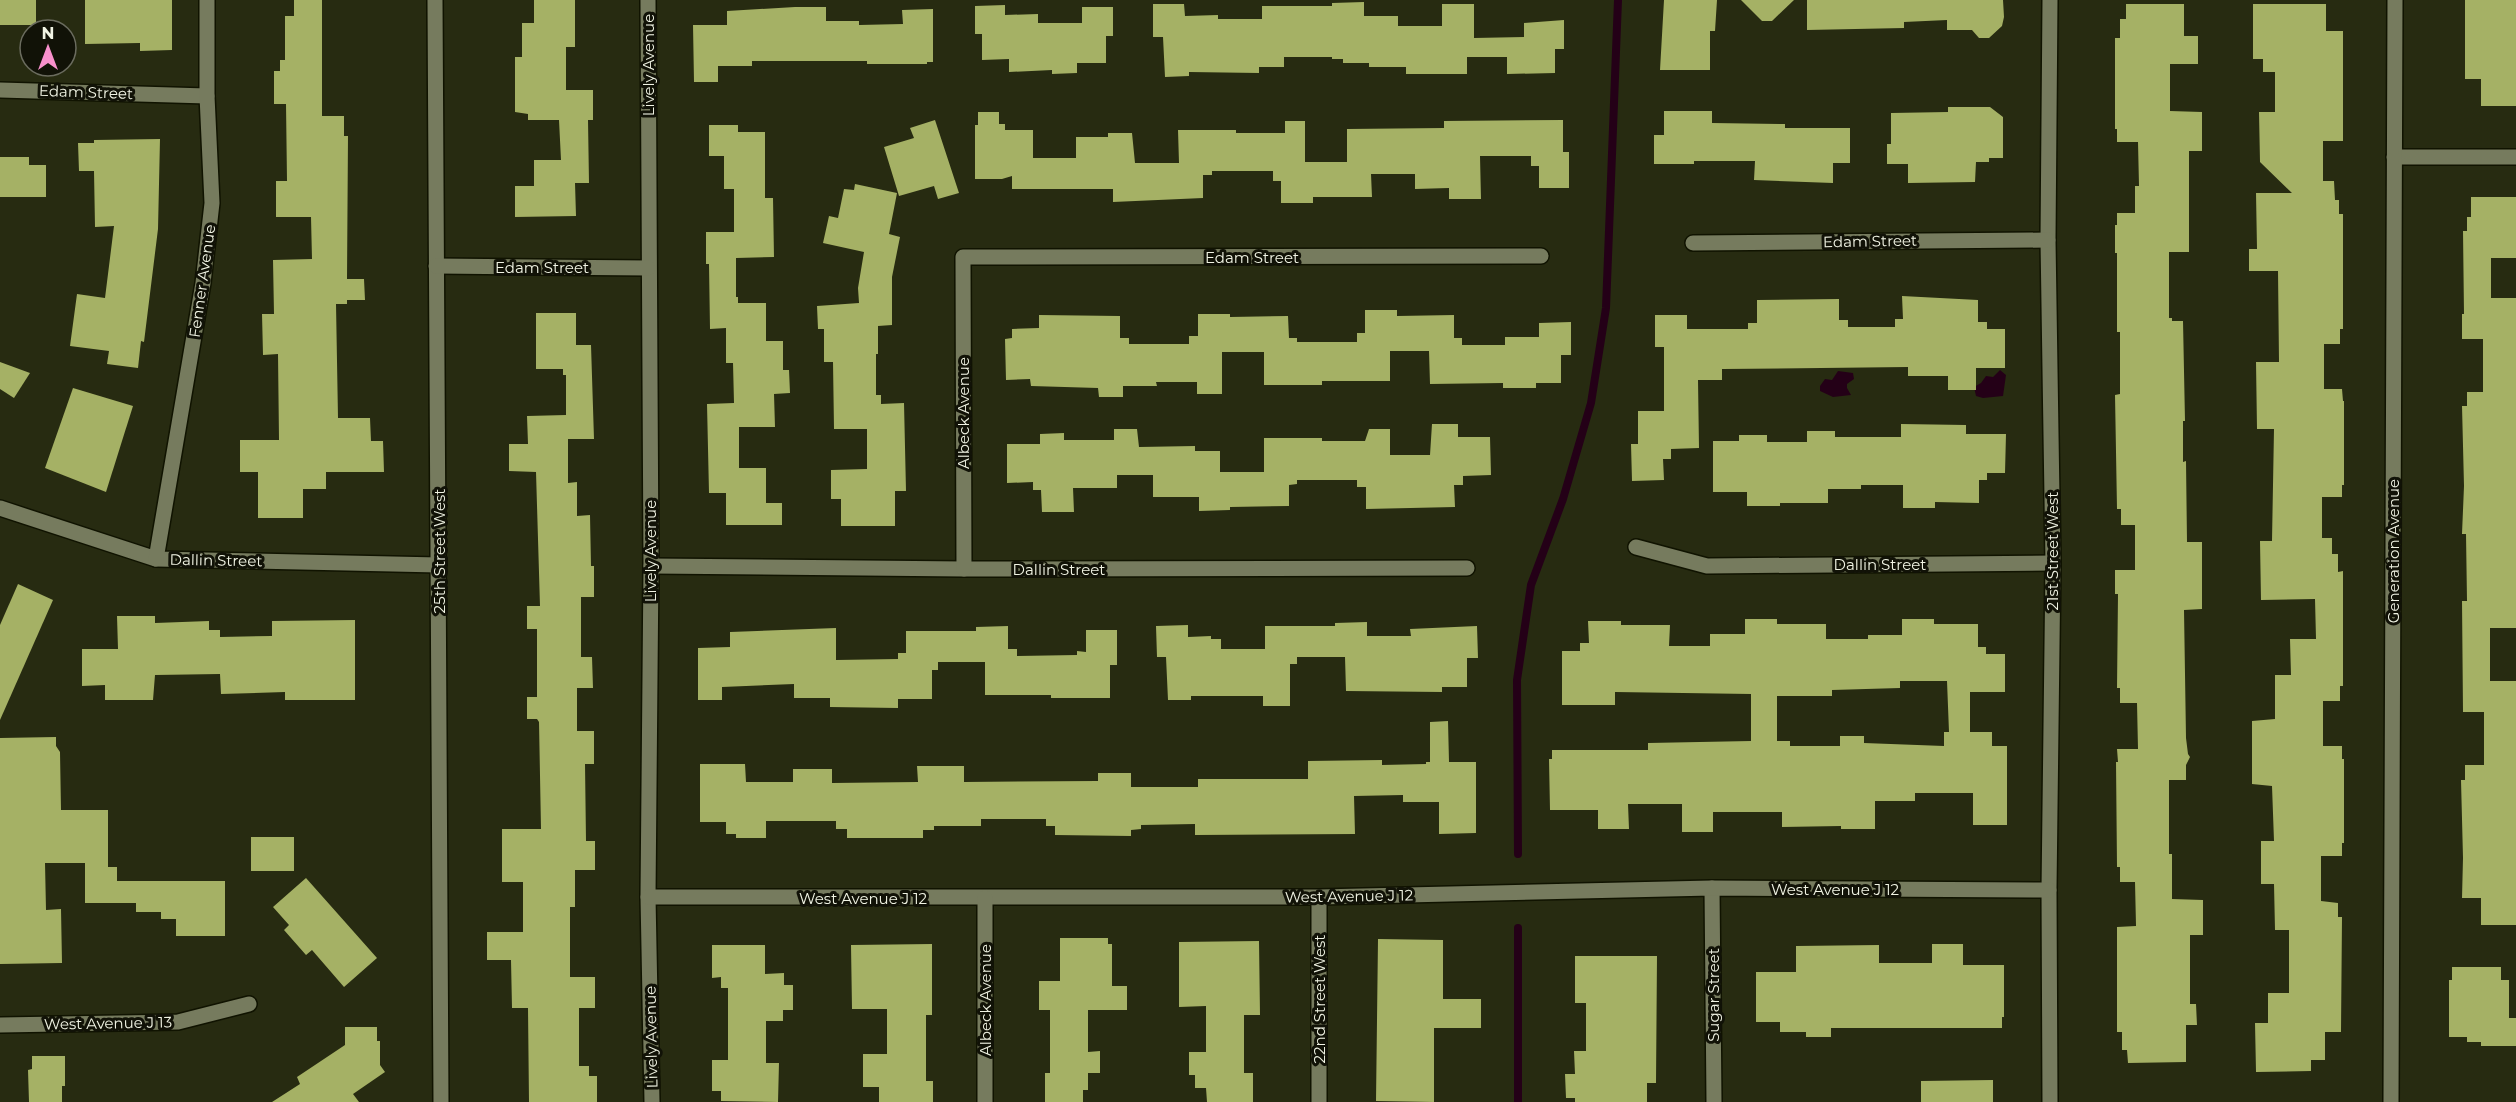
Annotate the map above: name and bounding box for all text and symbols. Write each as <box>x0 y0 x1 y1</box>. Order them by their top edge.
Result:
street label: Lively Avenue <box>639 14 658 116</box>
north arrow <box>18 18 78 78</box>
text: N <box>42 24 54 43</box>
street label: Edam Street <box>39 81 133 103</box>
street label: Fenner Avenue <box>185 223 219 339</box>
street label: Edam Street <box>1823 231 1917 251</box>
street label: Edam Street <box>1205 248 1299 267</box>
street label: Edam Street <box>495 258 589 277</box>
street label: Albeck Avenue <box>954 357 973 469</box>
street label: Generation Avenue <box>2384 479 2403 623</box>
street label: 25th Street West <box>430 489 449 613</box>
street label: 21st Street West <box>2043 492 2062 610</box>
street label: Lively Avenue <box>641 500 660 602</box>
street label: Dallin Street <box>169 550 263 570</box>
street label: Dallin Street <box>1834 555 1926 574</box>
street label: Dallin Street <box>1013 560 1105 579</box>
street label: West Avenue J 12 <box>1771 880 1899 899</box>
street label: West Avenue J 12 <box>1285 885 1413 907</box>
street label: West Avenue J 12 <box>799 889 927 908</box>
street label: 22nd Street West <box>1310 935 1329 1063</box>
street label: Albeck Avenue <box>976 944 995 1056</box>
street label: Sugar Street <box>1704 948 1723 1042</box>
street label: Lively Avenue <box>641 986 661 1088</box>
street label: West Avenue J 13 <box>44 1012 172 1034</box>

